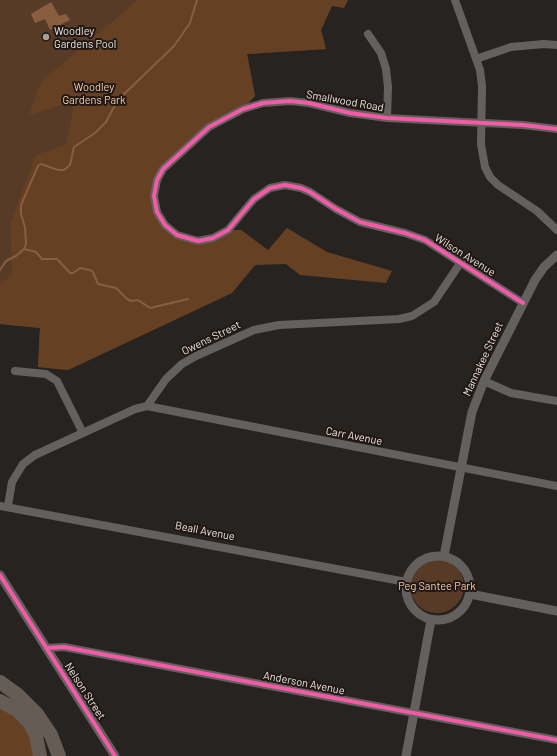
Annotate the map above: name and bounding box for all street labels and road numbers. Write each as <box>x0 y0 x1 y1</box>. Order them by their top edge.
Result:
street label: Smallwood Road <box>305 88 385 114</box>
street label: Wilson Avenue <box>432 231 498 279</box>
street label: Owens Street <box>179 318 243 358</box>
street label: Mannakee Street <box>460 320 506 398</box>
street label: Carr Avenue <box>325 424 383 448</box>
street label: Beall Avenue <box>174 519 236 543</box>
street label: Nelson Street <box>62 660 108 722</box>
street label: Anderson Avenue <box>262 669 346 697</box>

